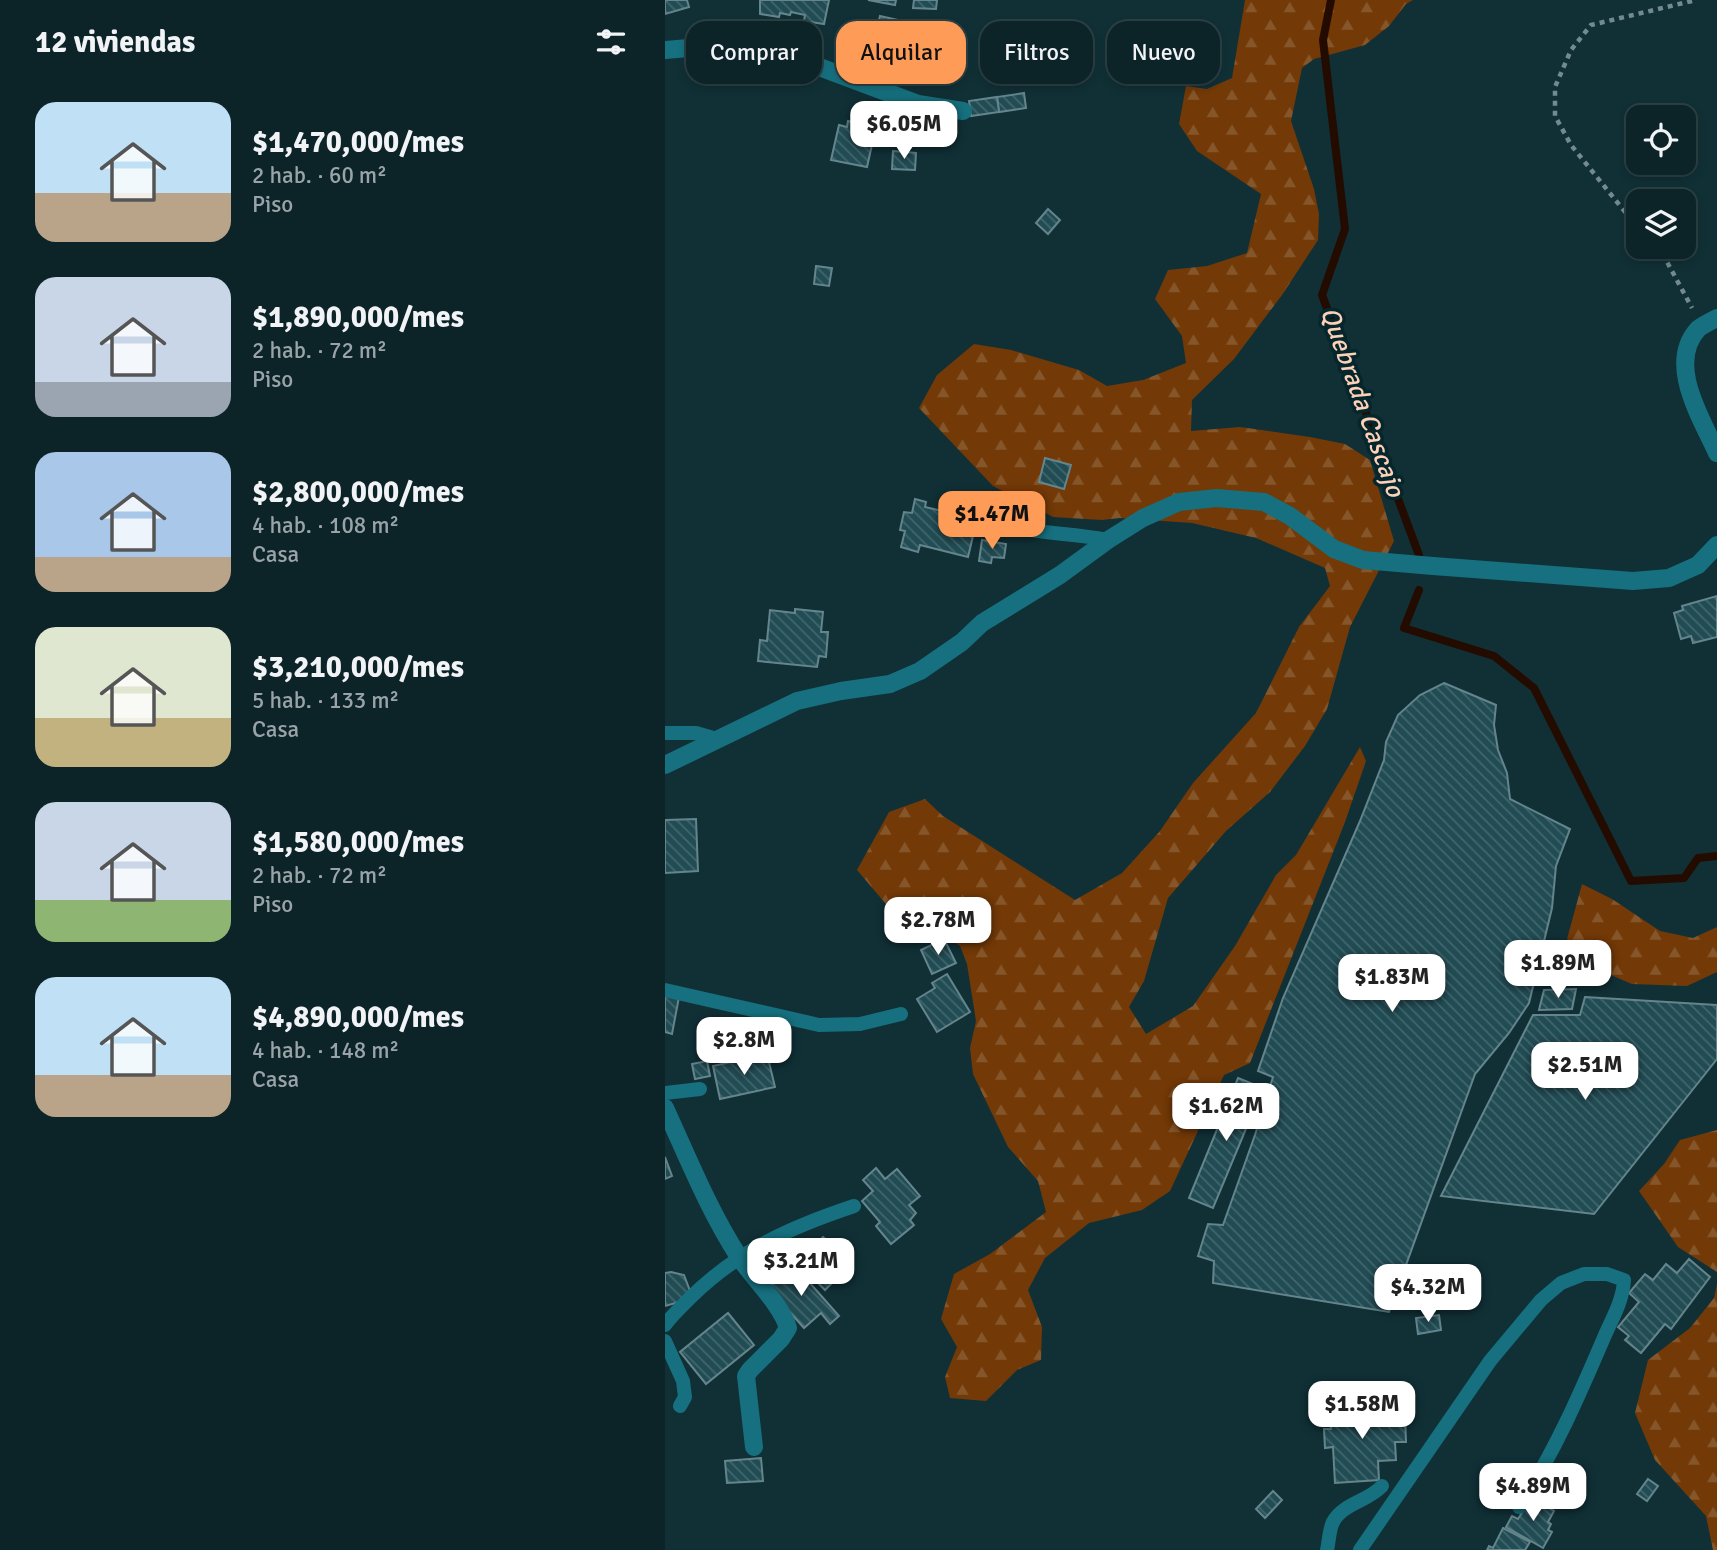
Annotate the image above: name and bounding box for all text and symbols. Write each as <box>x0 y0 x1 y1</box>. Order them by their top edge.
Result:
chip: Comprar <box>686 21 822 84</box>
chip: Alquilar <box>836 21 966 84</box>
chip: Filtros <box>980 21 1093 84</box>
chip: Nuevo <box>1107 21 1220 84</box>
icon: filters <box>592 23 630 61</box>
text: 12 viviendas <box>35 24 195 61</box>
pin: $6.05M <box>847 102 961 161</box>
map controls <box>1626 105 1696 259</box>
button: locate <box>1626 105 1696 175</box>
text: $6.05M <box>866 109 942 138</box>
text: $1,470,000/mes <box>252 124 464 161</box>
icon: home <box>91 130 175 214</box>
text: 2 hab. · 60 m² <box>252 161 387 190</box>
button: layers <box>1626 189 1696 259</box>
text: Piso <box>252 190 293 219</box>
text: $1,890,000/mes <box>252 299 464 336</box>
water label: Quebrada Cascajo <box>1313 303 1412 502</box>
icon: home <box>91 305 175 389</box>
text: 2 hab. · 72 m² <box>252 336 387 365</box>
text: Piso <box>252 365 293 394</box>
text: $2,800,000/mes <box>252 474 464 511</box>
icon: home <box>91 480 175 564</box>
pin: $1.47M <box>935 491 1049 551</box>
text: $1.47M <box>954 499 1030 528</box>
text: 4 hab. · 108 m² <box>252 511 399 540</box>
text: Casa <box>252 540 299 569</box>
text: $3,210,000/mes <box>252 649 464 686</box>
icon: home <box>91 655 175 739</box>
text: 5 hab. · 133 m² <box>252 686 399 715</box>
text: Casa <box>252 715 299 744</box>
text: $1,580,000/mes <box>252 824 464 861</box>
icon: home <box>91 830 175 914</box>
text: 2 hab. · 72 m² <box>252 861 387 890</box>
text: Piso <box>252 890 293 919</box>
pin: $2.78M <box>881 898 995 957</box>
text: $2.78M <box>900 905 976 934</box>
pin: $1.89M <box>1501 940 1615 1000</box>
text: $1.89M <box>1520 948 1596 977</box>
pin: $1.83M <box>1335 954 1449 1014</box>
text: $1.83M <box>1354 962 1430 991</box>
text: $4,890,000/mes <box>252 999 464 1036</box>
icon: home <box>91 1005 175 1089</box>
pin: $2.8M <box>695 1018 793 1077</box>
text: $2.8M <box>712 1025 776 1054</box>
text: 4 hab. · 148 m² <box>252 1036 399 1065</box>
pin: $2.51M <box>1528 1042 1642 1102</box>
text: $2.51M <box>1547 1050 1623 1079</box>
text: Casa <box>252 1065 299 1094</box>
pin: $1.62M <box>1169 1084 1283 1143</box>
text: $1.62M <box>1188 1091 1264 1120</box>
pin: $3.21M <box>744 1238 858 1298</box>
text: $3.21M <box>763 1246 839 1275</box>
pin: $4.32M <box>1371 1264 1485 1324</box>
text: $4.32M <box>1390 1272 1466 1301</box>
pin: $1.58M <box>1305 1382 1419 1441</box>
text: $1.58M <box>1324 1389 1400 1418</box>
pin: $4.89M <box>1476 1464 1590 1523</box>
text: $4.89M <box>1495 1471 1571 1500</box>

